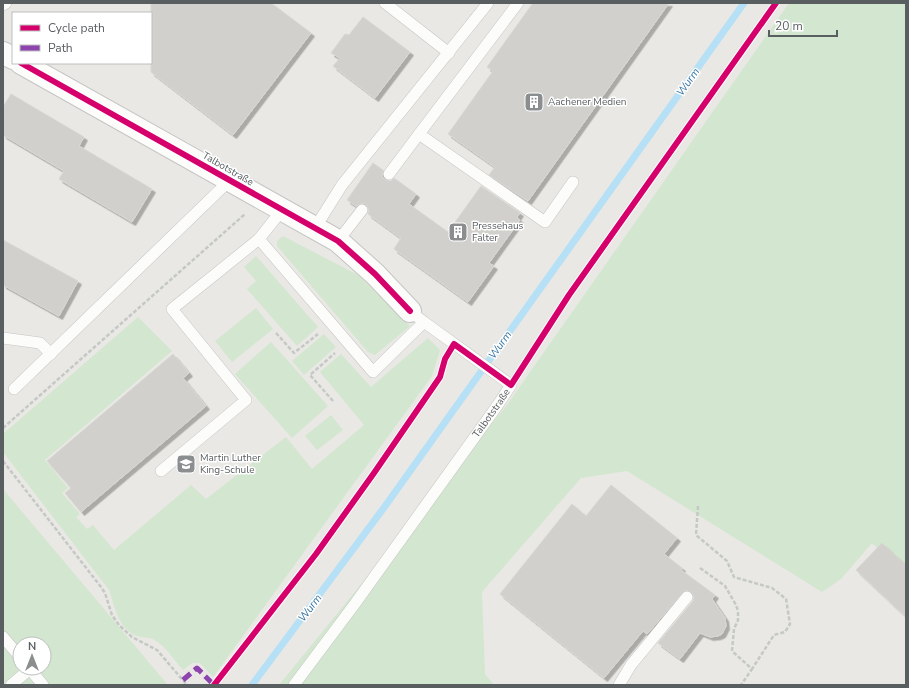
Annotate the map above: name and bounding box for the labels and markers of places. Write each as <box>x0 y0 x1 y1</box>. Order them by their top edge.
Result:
building icon: Aachener Medien <box>523 91 545 113</box>
place label: Aachener Medien <box>548 95 626 109</box>
place label: Pressehaus Falter <box>472 219 524 245</box>
building icon: Pressehaus Falter <box>447 221 469 243</box>
place label: Martin Luther King-Schule <box>200 451 261 477</box>
school or university icon: Martin Luther King-Schule <box>175 453 197 475</box>

